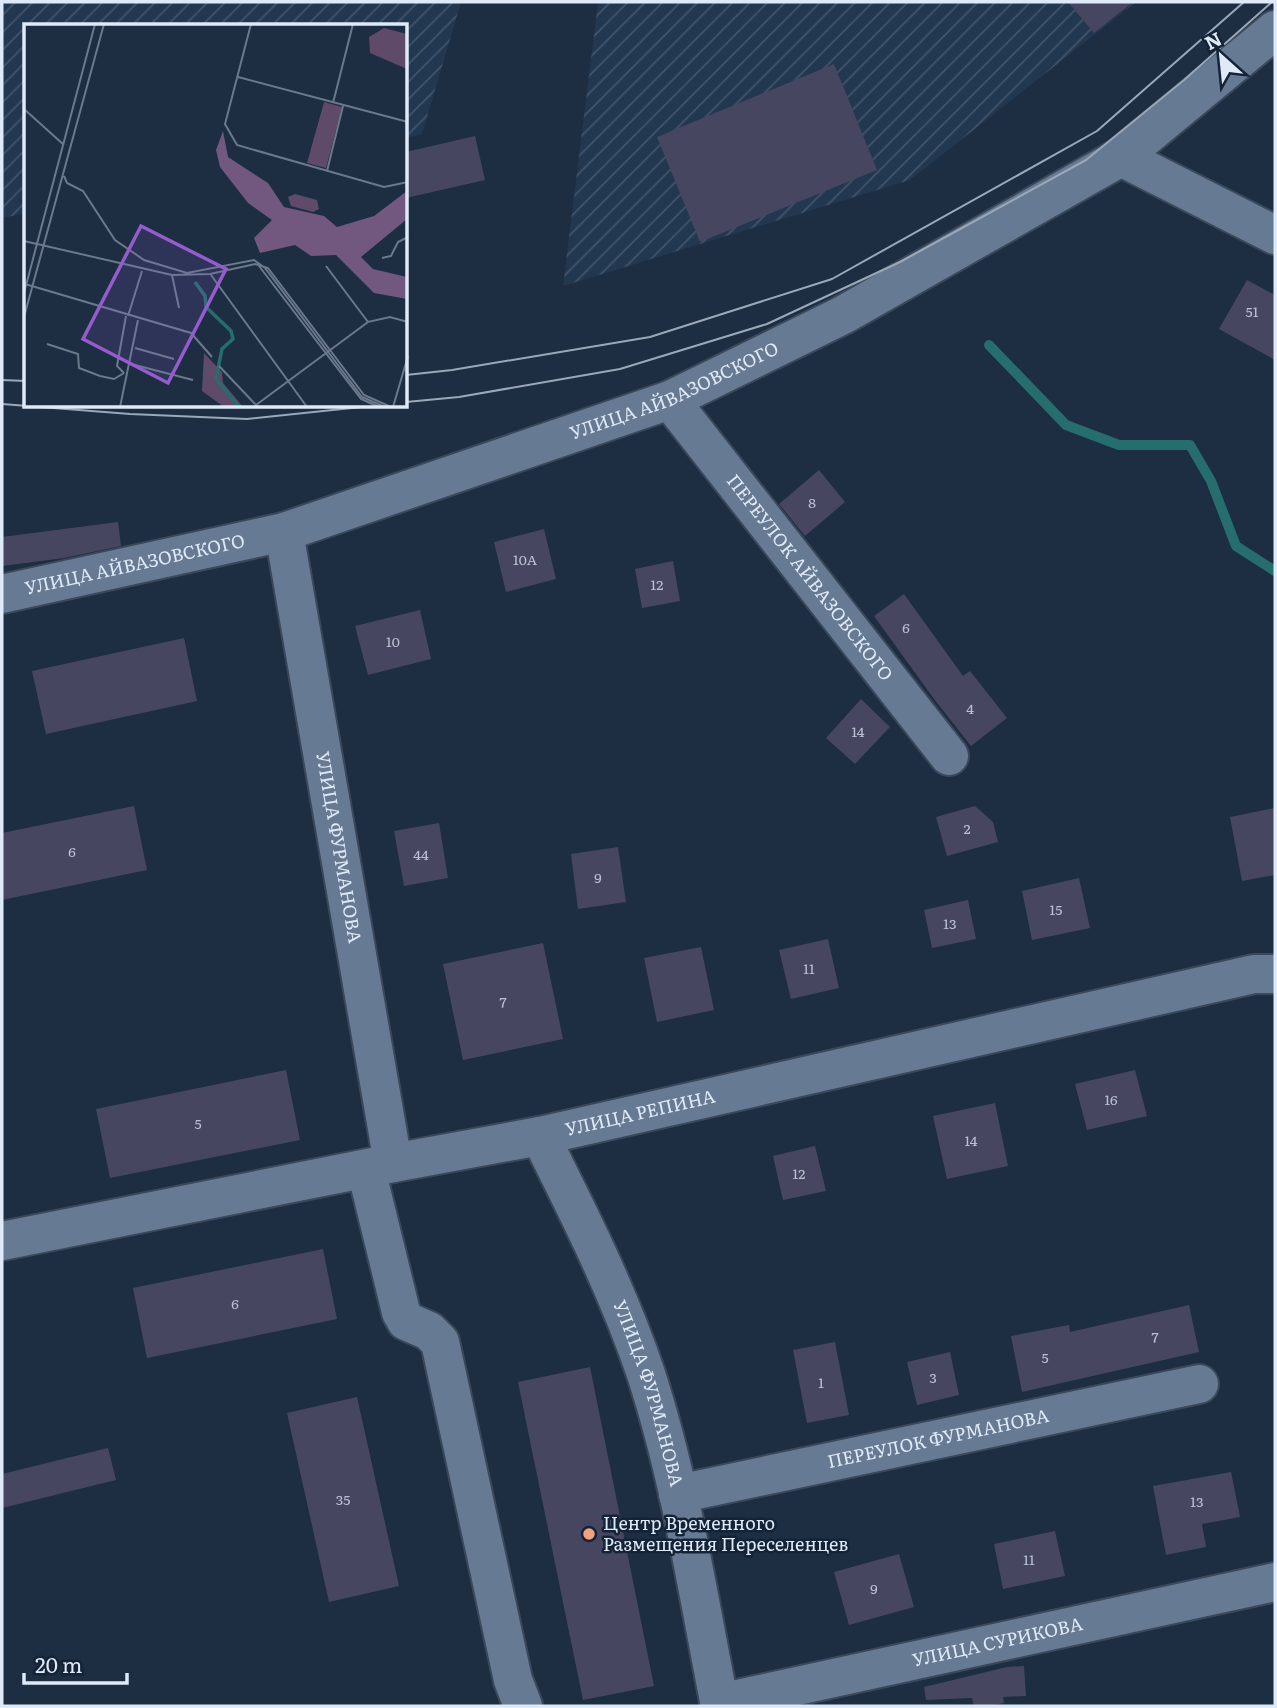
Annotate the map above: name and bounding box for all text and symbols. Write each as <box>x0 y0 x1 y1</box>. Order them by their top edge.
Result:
north arrow <box>1186 21 1256 91</box>
inset map <box>24 24 408 408</box>
text: N <box>1199 24 1226 56</box>
house number: 51 <box>1246 301 1259 321</box>
street label: УЛИЦА АЙВАЗОВСКОГО <box>566 334 783 445</box>
street label: ПЕРЕУЛОК АЙВАЗОВСКОГО <box>721 468 900 686</box>
house number: 8 <box>808 492 816 512</box>
street label: УЛИЦА АЙВАЗОВСКОГО <box>22 526 247 601</box>
house number: 10А <box>513 549 538 569</box>
house number: 12 <box>651 574 663 594</box>
house number: 6 <box>902 617 910 637</box>
house number: 10 <box>386 631 400 651</box>
house number: 4 <box>966 698 974 718</box>
house number: 14 <box>852 721 865 741</box>
street label: УЛИЦА ФУРМАНОВА <box>310 749 370 945</box>
house number: 2 <box>963 818 971 838</box>
house number: 6 <box>68 841 76 861</box>
house number: 44 <box>413 844 429 864</box>
house number: 9 <box>594 867 602 887</box>
house number: 15 <box>1050 899 1062 919</box>
house number: 13 <box>943 913 957 933</box>
house number: 11 <box>803 958 815 978</box>
house number: 7 <box>499 991 507 1011</box>
street label: УЛИЦА РЕПИНА <box>562 1082 718 1142</box>
house number: 16 <box>1104 1089 1118 1109</box>
house number: 5 <box>194 1113 202 1133</box>
house number: 14 <box>965 1130 978 1150</box>
house number: 12 <box>793 1163 805 1183</box>
house number: 6 <box>231 1293 239 1313</box>
street label: УЛИЦА ФУРМАНОВА <box>607 1295 691 1489</box>
house number: 7 <box>1151 1326 1159 1346</box>
house number: 5 <box>1041 1347 1049 1367</box>
house number: 3 <box>929 1367 937 1387</box>
house number: 1 <box>818 1372 824 1392</box>
street label: ПЕРЕУЛОК ФУРМАНОВА <box>825 1401 1051 1474</box>
house number: 35 <box>336 1489 350 1509</box>
house number: 13 <box>1190 1491 1204 1511</box>
place label: Центр Временного Размещения Переселенцев <box>603 1509 848 1557</box>
marker: Центр Временного Размещения Переселенцев <box>581 1526 597 1542</box>
house number: 11 <box>1023 1549 1035 1569</box>
house number: 9 <box>870 1578 878 1598</box>
street label: УЛИЦА СУРИКОВА <box>909 1609 1085 1673</box>
scale bar <box>24 1642 128 1686</box>
text: 20 m <box>35 1648 82 1679</box>

